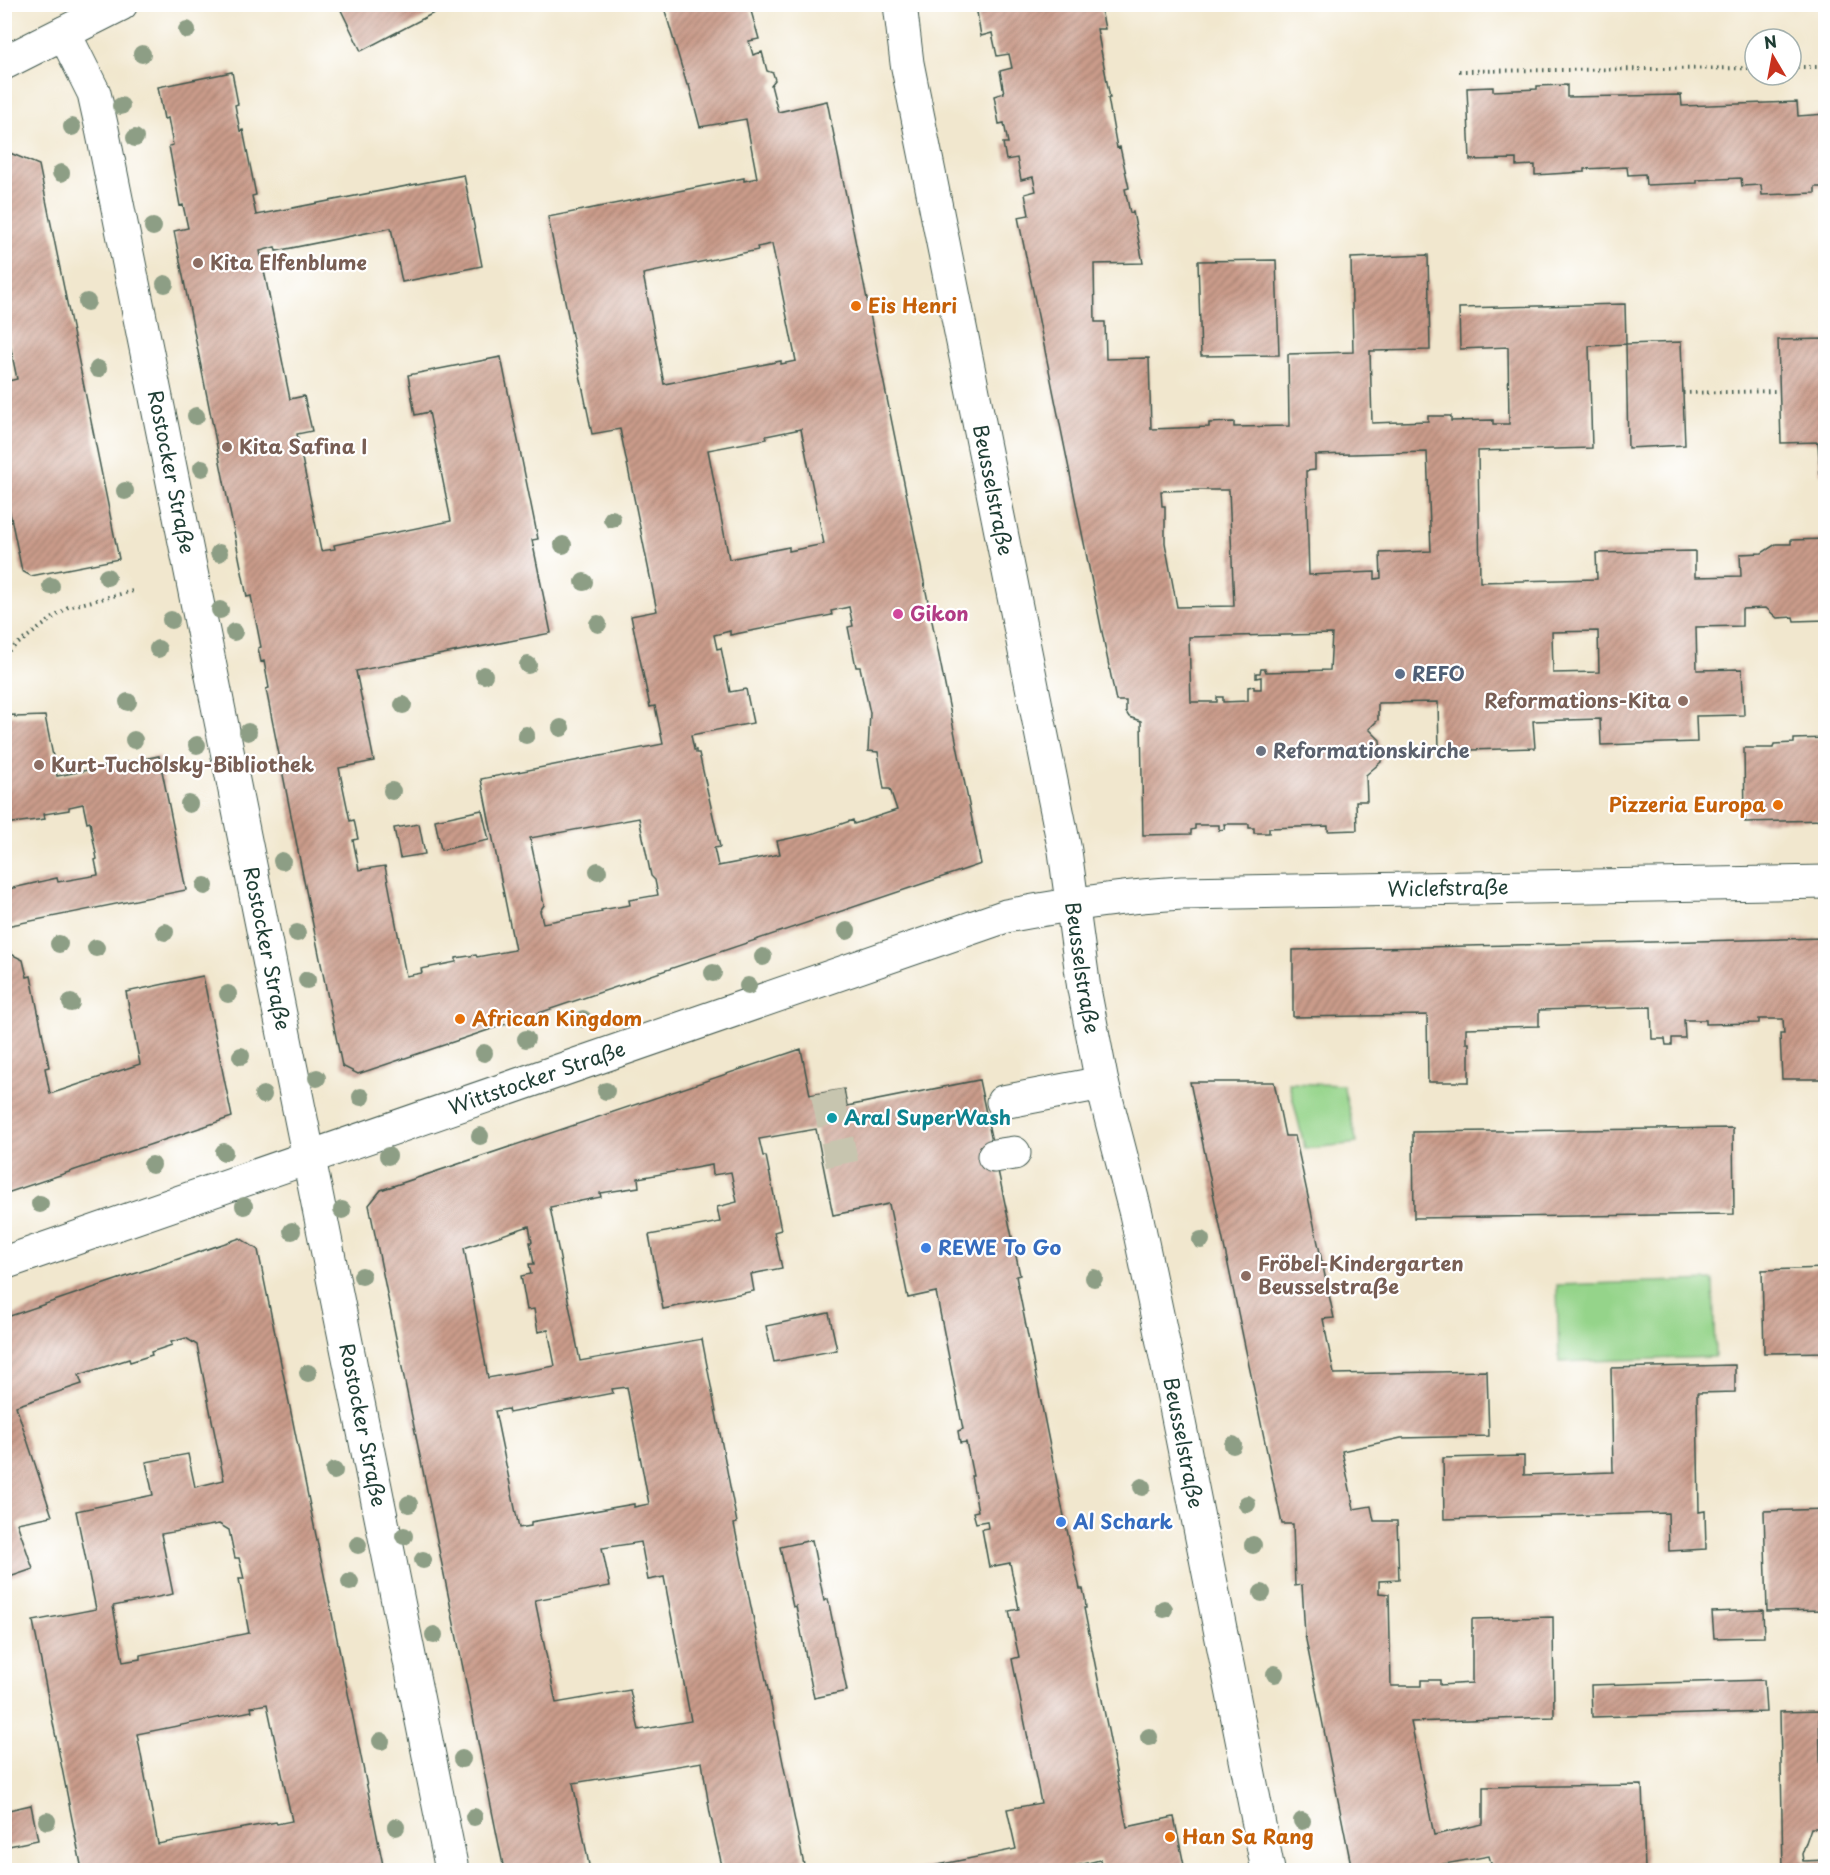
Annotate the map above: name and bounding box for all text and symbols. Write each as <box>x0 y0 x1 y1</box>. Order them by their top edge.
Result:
north arrow <box>1743 27 1803 87</box>
text: N <box>1762 28 1779 54</box>
place label: Kita Elfenblume <box>210 247 367 277</box>
marker: Kita Elfenblume <box>191 256 205 270</box>
place label: Eis Henri <box>868 290 957 320</box>
marker: Eis Henri <box>849 299 863 313</box>
street label: Rostocker Straße <box>141 388 203 556</box>
street label: Beusselstraße <box>966 422 1021 558</box>
place label: Kita Safina I <box>239 431 367 461</box>
marker: Kita Safina I <box>220 440 234 454</box>
place label: Gikon <box>910 598 969 628</box>
marker: Gikon <box>891 607 905 621</box>
place label: REFO <box>1412 658 1465 688</box>
marker: REFO <box>1393 667 1407 681</box>
place label: Reformations-Kita <box>1484 685 1671 715</box>
marker: Reformations-Kita <box>1676 694 1690 708</box>
place label: Reformationskirche <box>1273 735 1470 765</box>
marker: Reformationskirche <box>1254 744 1268 758</box>
place label: Kurt-Tucholsky-Bibliothek <box>51 749 314 779</box>
marker: Kurt-Tucholsky-Bibliothek <box>32 758 46 772</box>
place label: Pizzeria Europa <box>1609 789 1766 819</box>
marker: Pizzeria Europa <box>1771 798 1785 812</box>
street label: Rostocker Straße <box>237 864 299 1033</box>
street label: Wiclefstraße <box>1387 871 1509 903</box>
street label: Beusselstraße <box>1058 900 1108 1036</box>
place label: African Kingdom <box>472 1003 642 1033</box>
marker: African Kingdom <box>453 1012 467 1026</box>
street label: Wittstocker Straße <box>444 1033 629 1122</box>
place label: Aral SuperWash <box>844 1102 1011 1132</box>
marker: Aral SuperWash <box>825 1111 839 1125</box>
place label: REWE To Go <box>938 1232 1062 1262</box>
marker: REWE To Go <box>919 1241 933 1255</box>
place label: Fröbel-Kindergarten Beusselstraße <box>1258 1248 1464 1301</box>
marker: Fröbel-Kindergarten Beusselstraße <box>1239 1269 1253 1283</box>
street label: Rostocker Straße <box>332 1341 395 1509</box>
street label: Beusselstraße <box>1156 1374 1212 1511</box>
place label: Al Schark <box>1072 1506 1173 1536</box>
marker: Al Schark <box>1054 1515 1068 1529</box>
place label: Han Sa Rang <box>1182 1821 1314 1851</box>
marker: Han Sa Rang <box>1163 1830 1177 1844</box>

